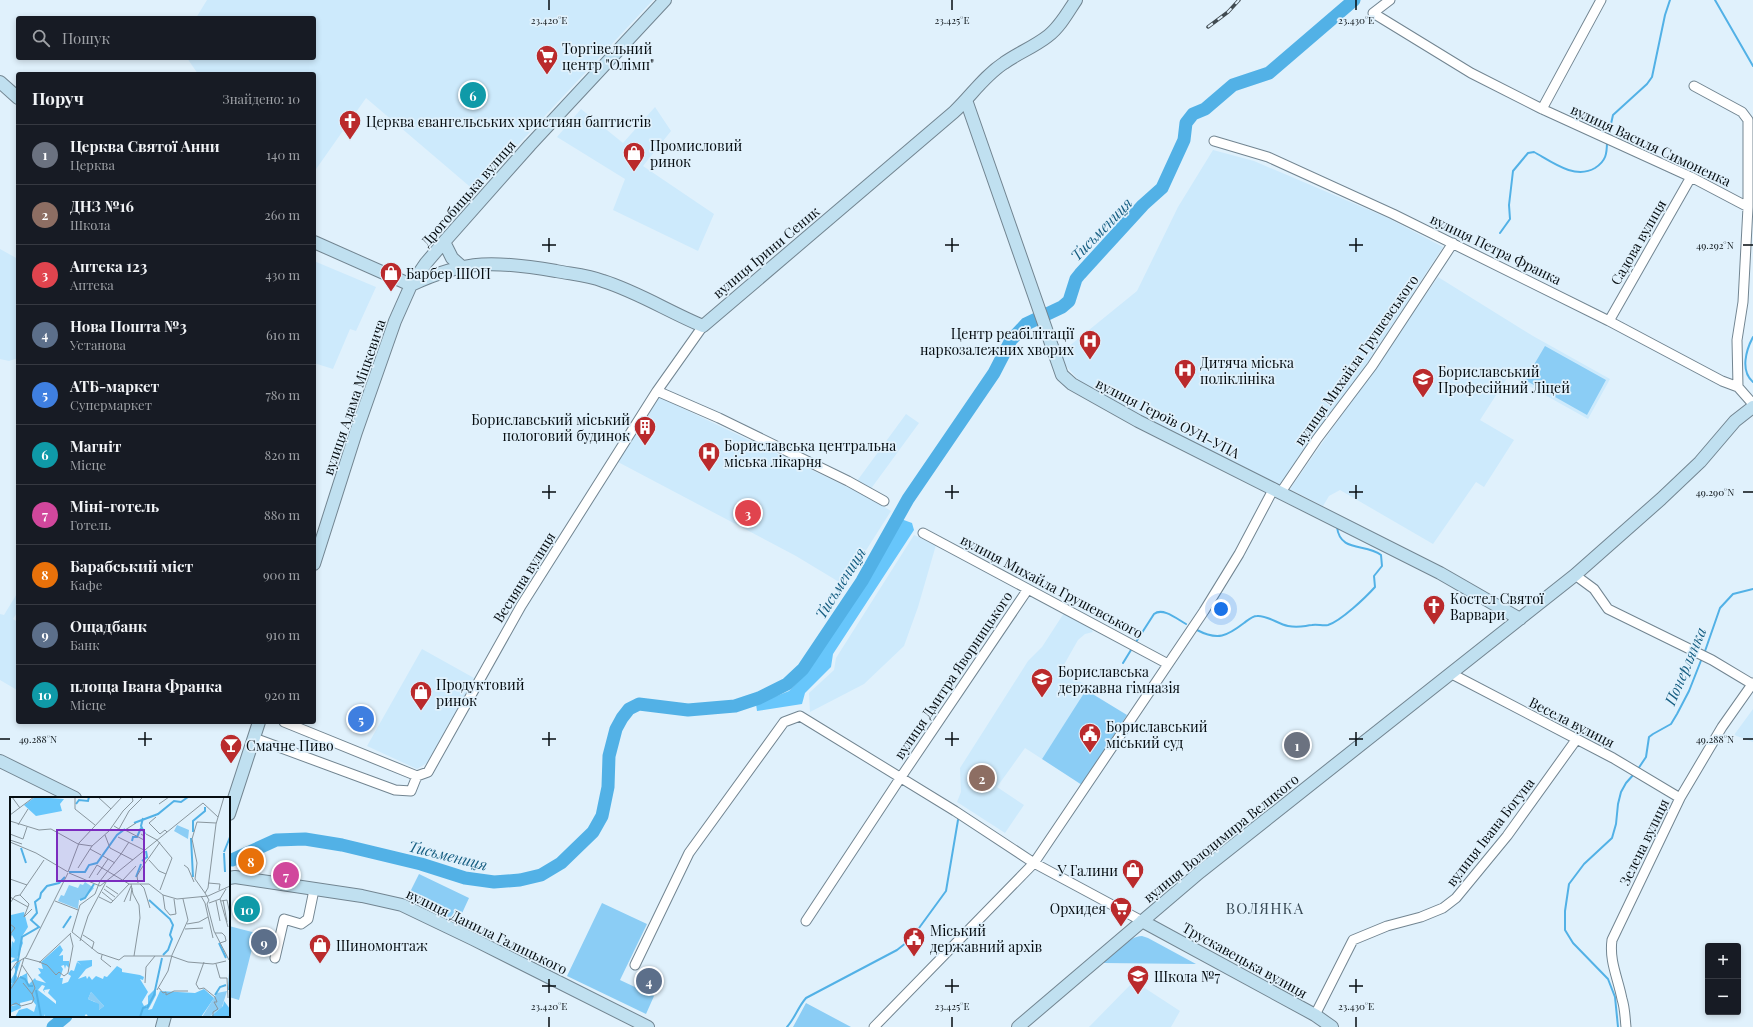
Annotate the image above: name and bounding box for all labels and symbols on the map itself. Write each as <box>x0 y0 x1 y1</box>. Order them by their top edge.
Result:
text: 23.420°E <box>531 13 567 27</box>
text: 23.425°E <box>934 13 970 27</box>
text: 23.430°E <box>1338 13 1374 27</box>
place label: Торгівельний центр "Олімп" <box>562 39 654 74</box>
supermarket icon: Торгівельний центр "Олімп" <box>534 43 560 76</box>
pin: 6 <box>460 80 486 110</box>
street label: вулиця Василя Симоненка <box>1568 99 1734 191</box>
church icon: Церква євангельських християн баптистів <box>337 108 363 141</box>
place label: Церква євангельських християн баптистів <box>366 112 652 131</box>
street label: Дрогобицька вулиця <box>416 135 520 250</box>
place label: Промисловий ринок <box>650 136 742 171</box>
shop icon: Промисловий ринок <box>621 140 647 173</box>
water label: Тисьмениця <box>1066 193 1136 265</box>
street label: Садова вулиця <box>1606 195 1670 288</box>
street label: вулиця Ірини Сеник <box>709 202 823 302</box>
street label: вулиця Петра Франка <box>1427 209 1565 289</box>
text: 49.292°N <box>1696 238 1734 252</box>
shop icon: Барбер ШОП <box>378 260 404 293</box>
place label: Барбер ШОП <box>406 264 491 283</box>
street label: вулиця Михайла Грушевського <box>1290 271 1423 449</box>
street label: вулиця Адама Міцкевича <box>318 316 390 478</box>
place label: Центр реабілітації наркозалежних хворих <box>920 324 1075 359</box>
hospital icon: Центр реабілітації наркозалежних хворих <box>1077 328 1103 361</box>
place label: Дитяча міська поліклініка <box>1200 353 1294 388</box>
hospital icon: Дитяча міська поліклініка <box>1172 357 1198 390</box>
place label: Бориславський Професійний Ліцей <box>1438 362 1570 397</box>
school or university icon: Бориславський Професійний Ліцей <box>1410 366 1436 399</box>
street label: вулиця Героїв ОУН-УПА <box>1093 373 1243 463</box>
place label: Бориславський міський пологовий будинок <box>471 410 630 445</box>
building icon: Бориславський міський пологовий будинок <box>632 414 658 447</box>
place label: Бориславська центральна міська лікарня <box>724 436 896 471</box>
hospital icon: Бориславська центральна міська лікарня <box>696 440 722 473</box>
text: 49.290°N <box>1696 485 1734 499</box>
pin: 3 <box>735 498 761 528</box>
street label: Весняна вулиця <box>489 528 560 626</box>
street label: вулиця Михайла Грушевського <box>957 530 1147 643</box>
water label: Тисьмениця <box>810 543 870 623</box>
street label: вулиця Дмитра Яворницького <box>890 587 1017 763</box>
place label: Костел Святої Варвари <box>1450 589 1545 624</box>
church icon: Костел Святої Варвари <box>1421 593 1447 626</box>
your location <box>1211 599 1231 619</box>
water label: Понерлянка <box>1659 624 1710 709</box>
place label: Бориславська державна гімназія <box>1058 662 1180 697</box>
school or university icon: Бориславська державна гімназія <box>1029 666 1055 699</box>
place label: Продуктовий ринок <box>436 675 525 710</box>
shop icon: Продуктовий ринок <box>408 679 434 712</box>
street label: Весела вулиця <box>1526 692 1618 752</box>
pin: 5 <box>348 704 374 734</box>
place label: Бориславський міський суд <box>1106 717 1208 752</box>
public building icon: Бориславський міський суд <box>1077 721 1103 754</box>
pin: 1 <box>1284 730 1310 760</box>
text: 49.288°N <box>19 732 57 746</box>
bar icon: Смачне Пиво <box>218 732 244 765</box>
text: 49.288°N <box>1696 732 1734 746</box>
place label: Смачне Пиво <box>246 736 334 755</box>
pin: 2 <box>969 763 995 793</box>
street label: вулиця Володимира Великого <box>1139 769 1303 907</box>
street label: вулиця Івана Богуна <box>1442 774 1538 890</box>
street label: Зелена вулиця <box>1615 795 1673 889</box>
inset map <box>10 797 230 1017</box>
water label: Тисьмениця <box>406 836 490 874</box>
pin: 8 <box>238 846 264 876</box>
shop icon: У Галини <box>1120 857 1146 890</box>
pin: 7 <box>273 860 299 890</box>
place label: У Галини <box>1056 861 1118 880</box>
street label: вулиця Данила Галицького <box>403 884 571 978</box>
pin: 10 <box>234 894 260 924</box>
supermarket icon: Орхидея <box>1108 895 1134 928</box>
district label: ВОЛЯНКА <box>1226 898 1304 918</box>
place label: Орхидея <box>1050 899 1106 918</box>
street label: Трускавецька вулиця <box>1179 918 1311 1003</box>
place label: Міський державний архів <box>930 921 1043 956</box>
public building icon: Міський державний архів <box>901 925 927 958</box>
pin: 9 <box>251 927 277 957</box>
shop icon: Шиномонтаж <box>307 932 333 965</box>
place label: Шиномонтаж <box>336 936 428 955</box>
school or university icon: Школа №7 <box>1125 963 1151 996</box>
pin: 4 <box>636 966 662 996</box>
place label: Школа №7 <box>1154 967 1220 986</box>
text: 23.420°E <box>531 999 567 1013</box>
text: 23.425°E <box>934 999 970 1013</box>
text: 23.430°E <box>1338 999 1374 1013</box>

